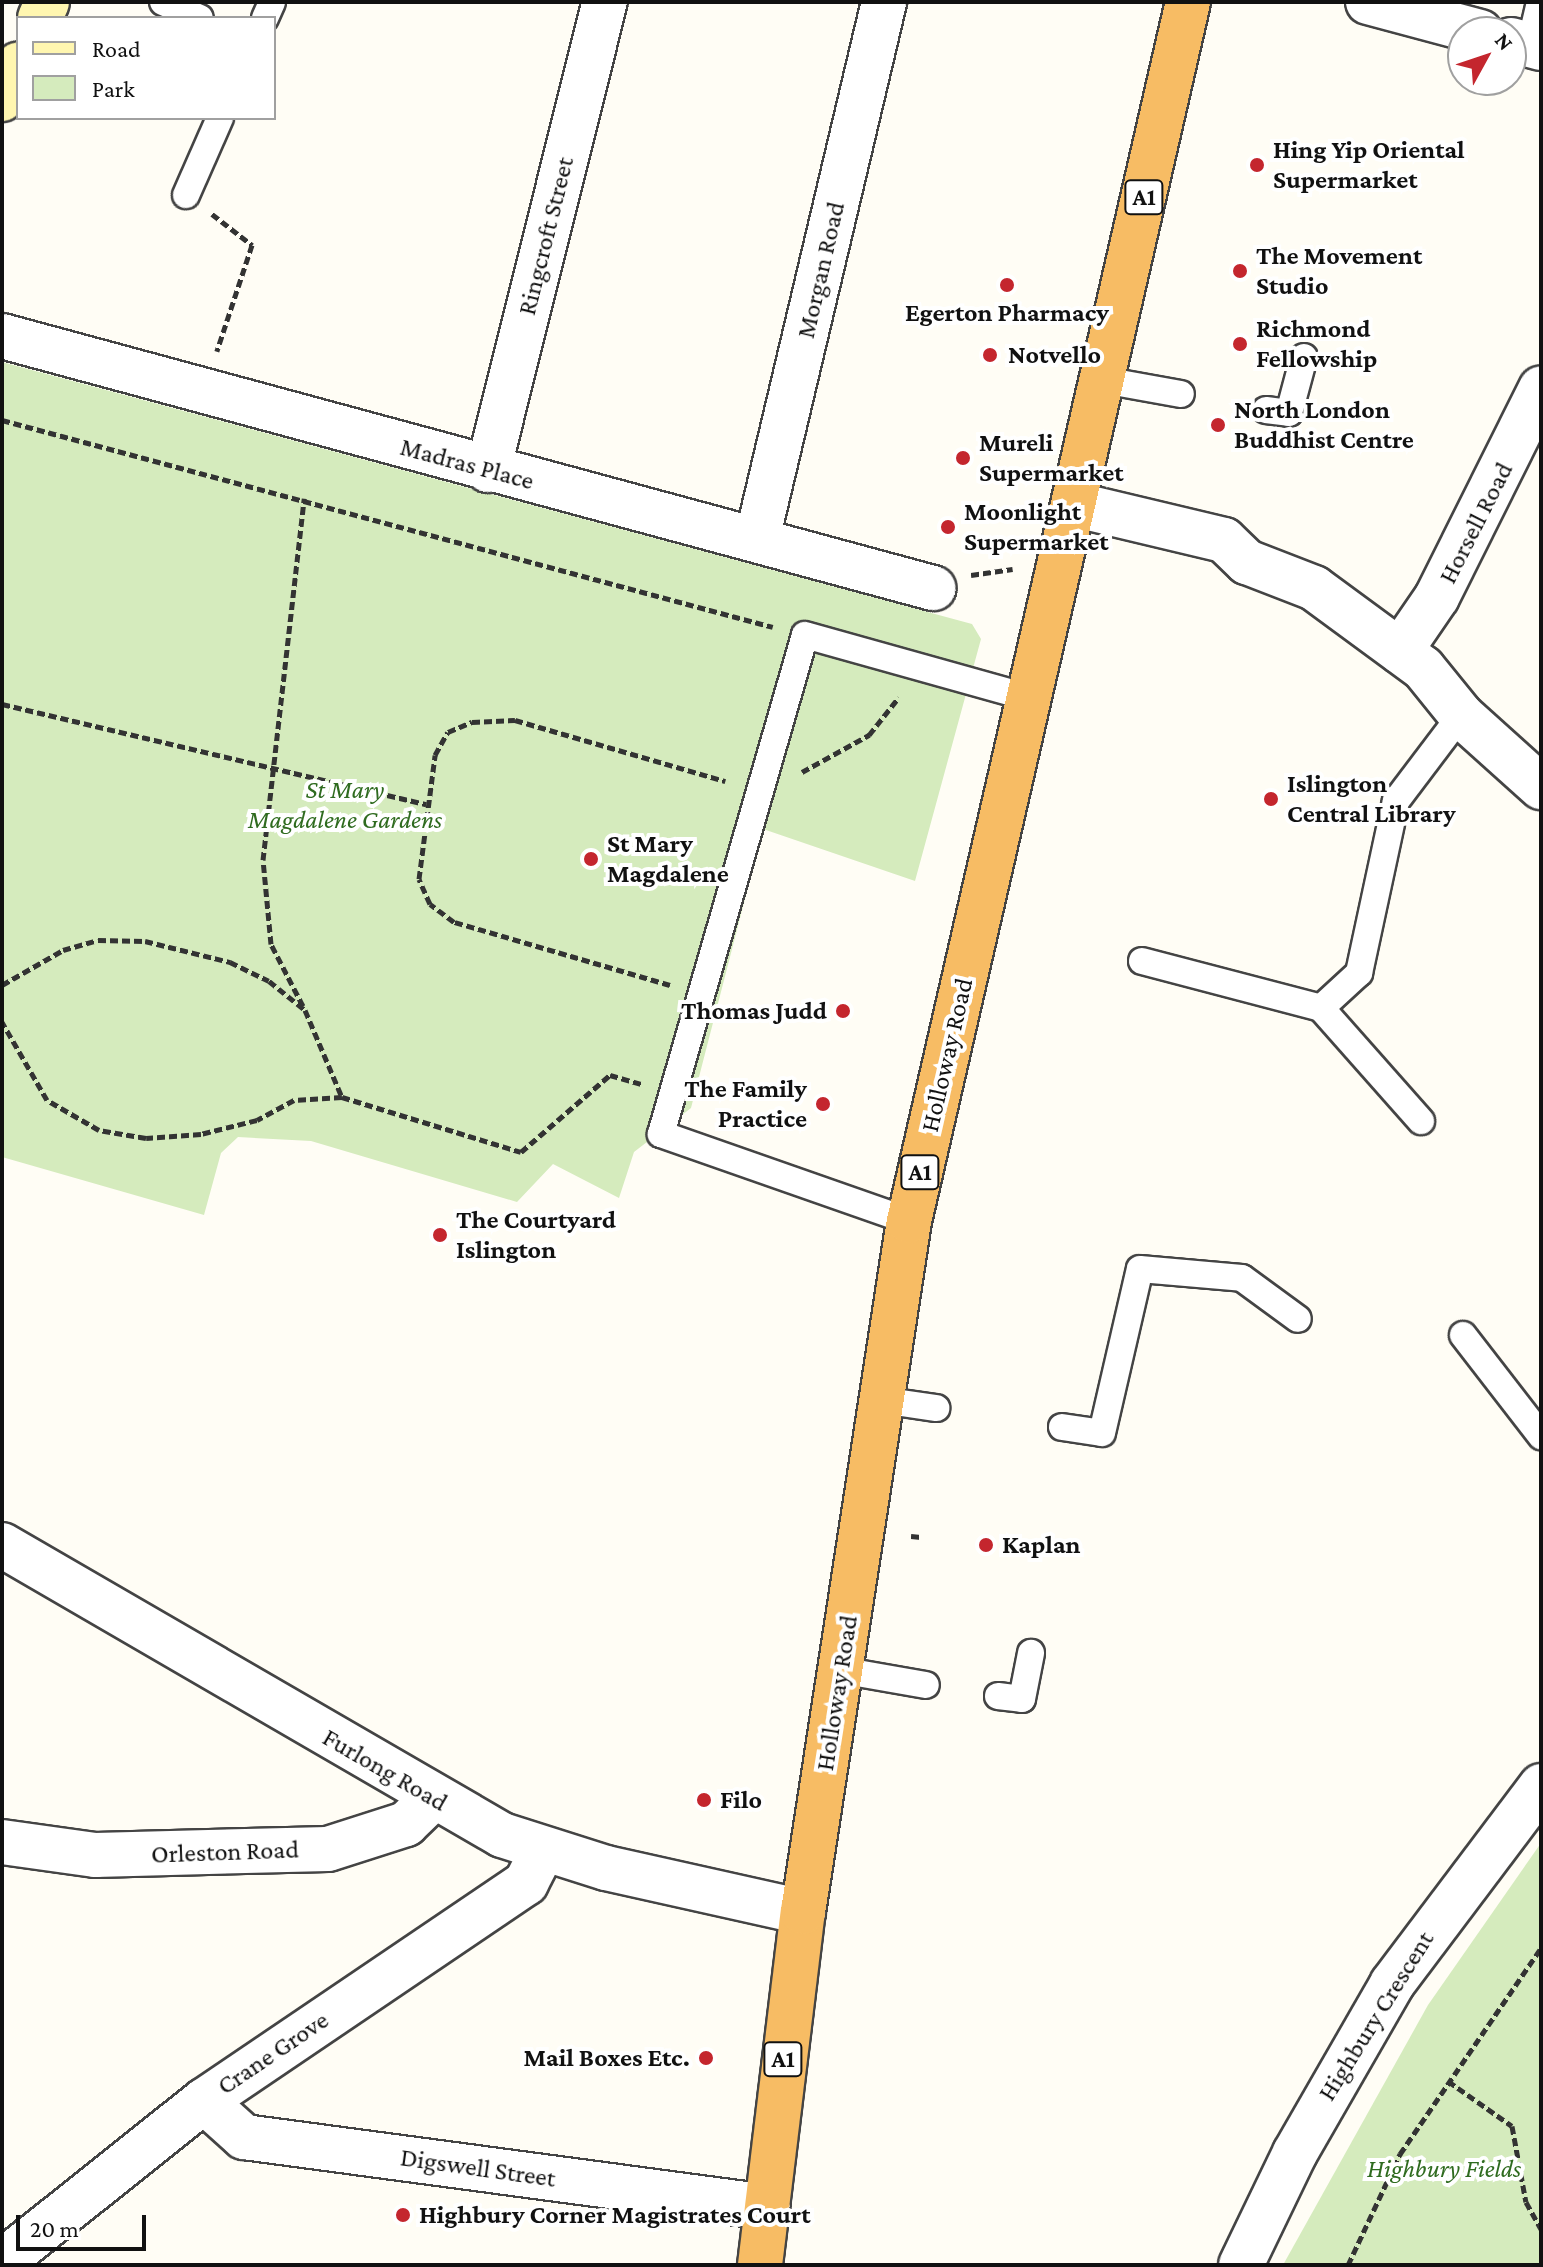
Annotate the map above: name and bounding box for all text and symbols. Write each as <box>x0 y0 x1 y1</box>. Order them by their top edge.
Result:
legend <box>16 16 276 120</box>
north arrow <box>1447 16 1527 96</box>
text: N <box>1490 28 1519 55</box>
text: Road <box>92 35 141 62</box>
text: Park <box>92 75 135 102</box>
place label: Hing Yip Oriental Supermarket <box>1273 134 1465 196</box>
street label: Ringcroft Street <box>511 154 581 318</box>
marker: Hing Yip Oriental Supermarket <box>1248 156 1266 174</box>
road number: A1 <box>1124 177 1164 217</box>
street label: Morgan Road <box>790 199 852 341</box>
place label: The Movement Studio <box>1256 240 1422 302</box>
marker: The Movement Studio <box>1231 262 1249 280</box>
marker: Egerton Pharmacy <box>998 276 1016 294</box>
place label: Egerton Pharmacy <box>905 297 1109 329</box>
place label: Richmond Fellowship <box>1256 313 1377 374</box>
marker: Richmond Fellowship <box>1231 335 1249 353</box>
place label: Notvello <box>1008 339 1101 371</box>
marker: Notvello <box>979 344 1001 366</box>
place label: North London Buddhist Centre <box>1234 394 1414 456</box>
marker: North London Buddhist Centre <box>1209 416 1227 434</box>
place label: Mureli Supermarket <box>979 427 1124 488</box>
street label: Madras Place <box>397 431 537 497</box>
marker: Mureli Supermarket <box>954 449 972 467</box>
street label: Horsell Road <box>1432 457 1520 589</box>
place label: Moonlight Supermarket <box>964 496 1109 558</box>
marker: Moonlight Supermarket <box>939 518 957 536</box>
place label: Islington Central Library <box>1287 768 1456 830</box>
park label: St Mary Magdalene Gardens <box>248 774 442 836</box>
marker: Islington Central Library <box>1262 790 1280 808</box>
place label: St Mary Magdalene <box>607 828 729 890</box>
marker: St Mary Magdalene <box>582 850 600 868</box>
street label: Holloway Road <box>914 975 980 1135</box>
place label: Thomas Judd <box>681 995 827 1027</box>
marker: Thomas Judd <box>834 1002 852 1020</box>
place label: The Family Practice <box>684 1073 807 1134</box>
marker: The Family Practice <box>814 1095 832 1113</box>
road number: A1 <box>900 1152 940 1192</box>
place label: The Courtyard Islington <box>456 1204 616 1266</box>
marker: The Courtyard Islington <box>431 1226 449 1244</box>
place label: Kaplan <box>1002 1529 1081 1561</box>
marker: Kaplan <box>977 1536 995 1554</box>
street label: Holloway Road <box>809 1613 865 1773</box>
street label: Furlong Road <box>317 1722 453 1818</box>
place label: Filo <box>720 1784 762 1816</box>
marker: Filo <box>695 1791 713 1809</box>
street label: Orleston Road <box>151 1834 299 1870</box>
street label: Highbury Crescent <box>1311 1925 1441 2107</box>
street label: Crane Grove <box>211 2004 335 2102</box>
road number: A1 <box>763 2039 803 2079</box>
place label: Mail Boxes Etc. <box>523 2042 690 2074</box>
marker: Mail Boxes Etc. <box>697 2049 715 2067</box>
street label: Digswell Street <box>398 2142 558 2194</box>
park label: Highbury Fields <box>1367 2153 1521 2185</box>
scale bar <box>20 2199 150 2249</box>
place label: Highbury Corner Magistrates Court <box>419 2199 811 2231</box>
marker: Highbury Corner Magistrates Court <box>394 2206 412 2224</box>
text: 20 m <box>30 2215 79 2242</box>

